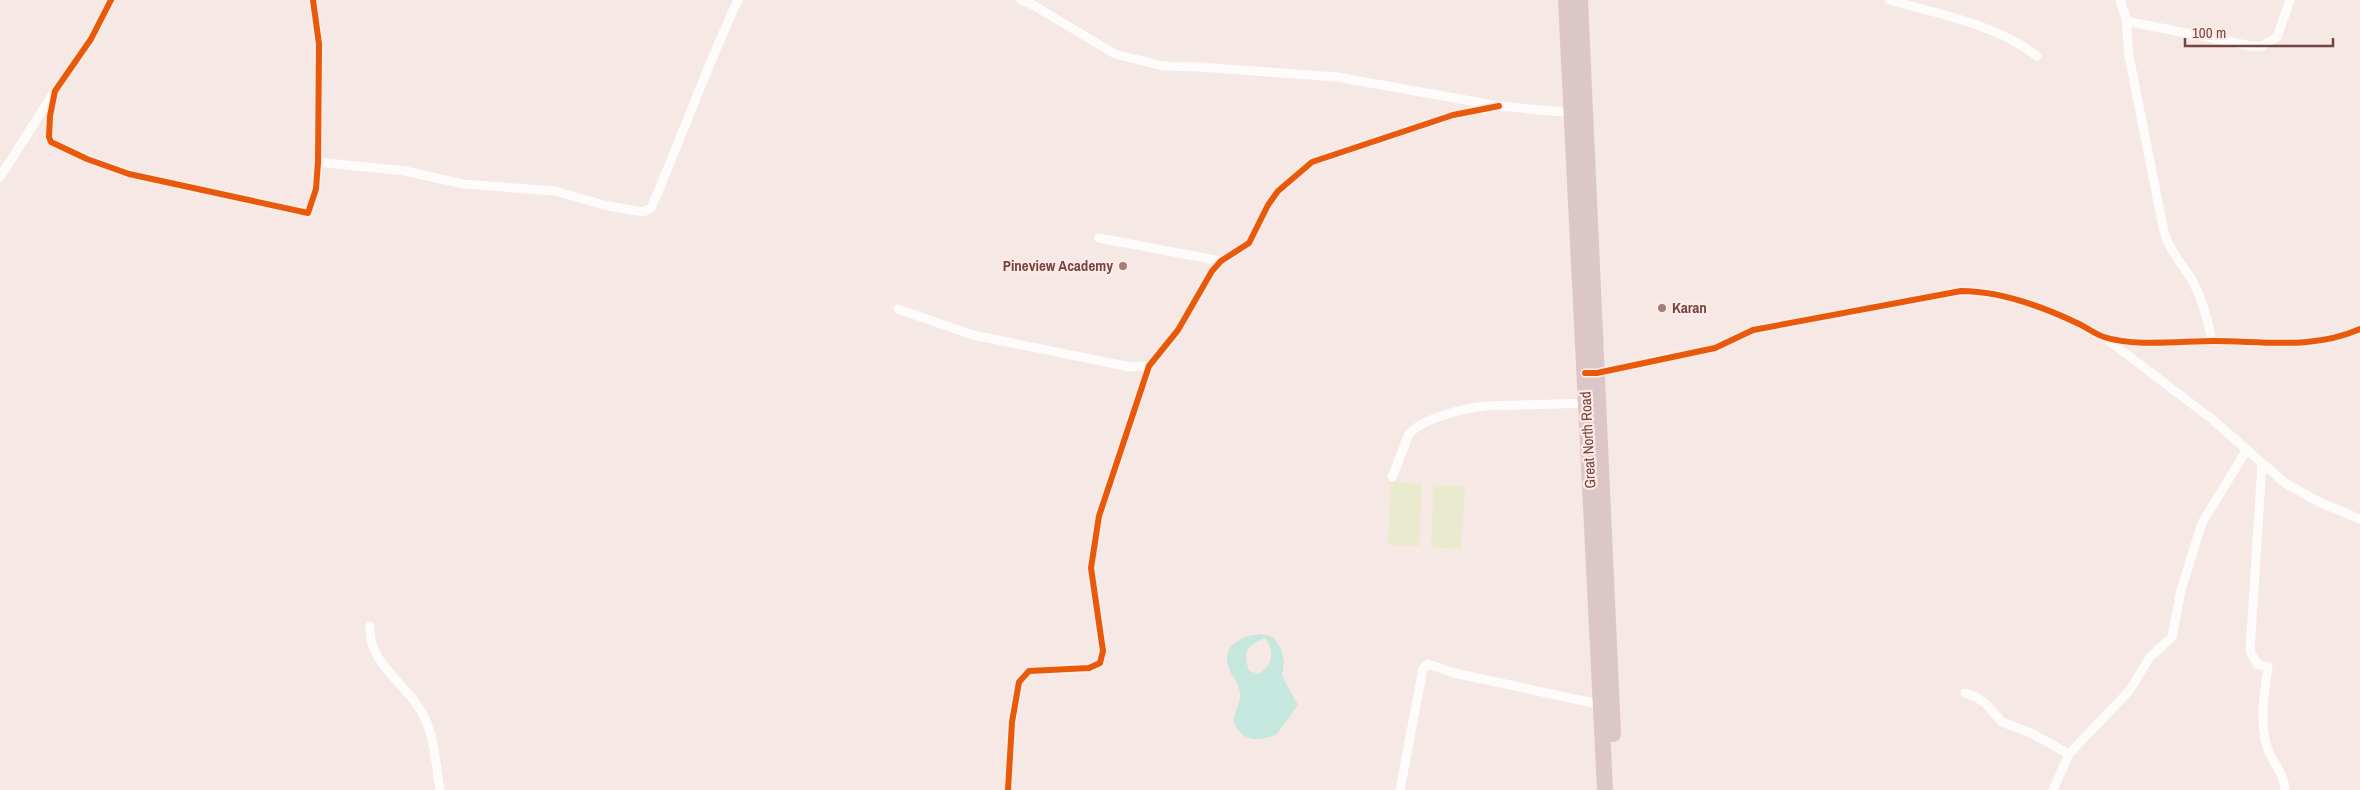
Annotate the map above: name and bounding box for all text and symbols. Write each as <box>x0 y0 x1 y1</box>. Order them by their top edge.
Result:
scale bar <box>2185 15 2332 47</box>
text: 100 m <box>2192 22 2226 43</box>
place label: Pineview Academy <box>1003 255 1113 276</box>
marker: Pineview Academy <box>1117 260 1129 272</box>
place label: Karan <box>1672 297 1707 318</box>
marker: Karan <box>1656 302 1668 314</box>
street label: Great North Road <box>1574 391 1601 489</box>

